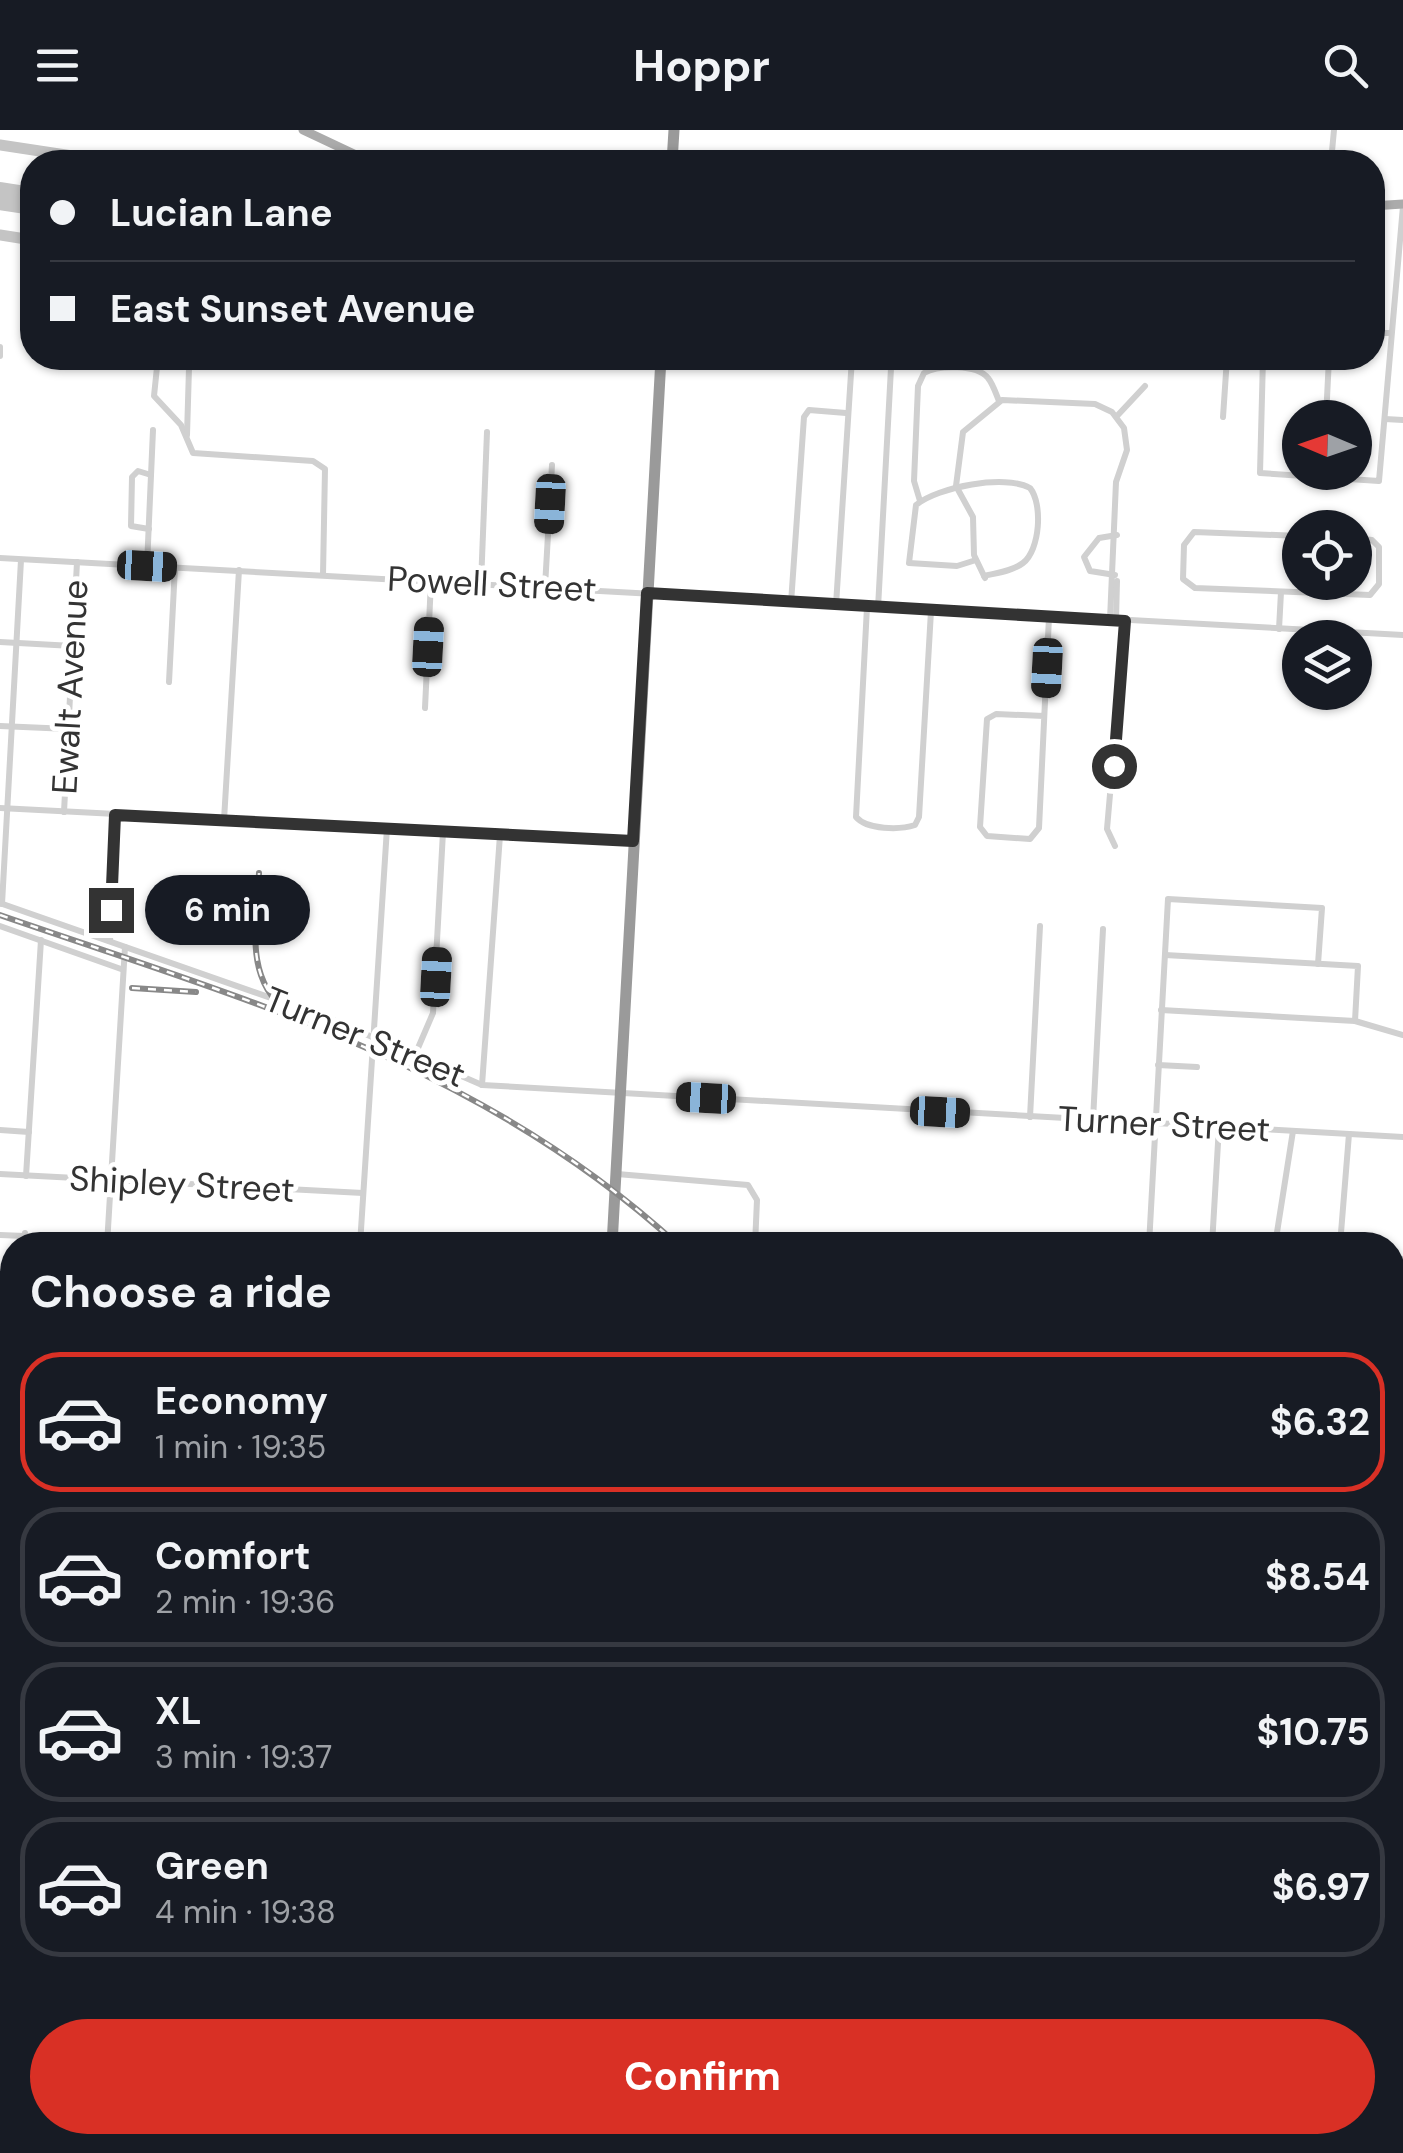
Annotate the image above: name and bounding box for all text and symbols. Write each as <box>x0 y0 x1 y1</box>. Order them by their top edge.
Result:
text: Hoppr <box>633 36 770 95</box>
icon: menu <box>30 38 85 93</box>
icon: search <box>1318 38 1373 93</box>
text: Lucian Lane <box>110 188 333 238</box>
text: East Sunset Avenue <box>110 284 475 334</box>
north arrow <box>1282 400 1372 490</box>
map controls <box>1282 400 1372 710</box>
car <box>533 473 567 535</box>
button: locate <box>1282 510 1372 600</box>
car <box>116 549 178 583</box>
street label: Powell Street <box>386 556 598 612</box>
street label: Ewalt Avenue <box>41 579 99 795</box>
car <box>411 616 445 678</box>
button: layers <box>1282 620 1372 710</box>
car <box>1030 637 1064 699</box>
route start <box>1092 744 1137 789</box>
callout: 6 min <box>146 875 311 945</box>
route end <box>89 888 134 933</box>
text: 6 min <box>184 889 271 931</box>
car <box>419 946 453 1008</box>
street label: Turner Street <box>258 976 472 1098</box>
car <box>675 1081 737 1115</box>
car <box>909 1095 971 1129</box>
street label: Turner Street <box>1057 1095 1271 1153</box>
street label: Shipley Street <box>68 1155 296 1213</box>
text: Choose a ride <box>30 1262 332 1321</box>
text: Economy <box>155 1376 328 1426</box>
icon: car <box>35 1377 125 1467</box>
text: $6.32 <box>1270 1397 1370 1447</box>
text: 1 min · 19:35 <box>155 1426 326 1468</box>
text: Comfort <box>155 1531 311 1581</box>
icon: car <box>35 1532 125 1622</box>
text: $8.54 <box>1265 1552 1370 1602</box>
text: 2 min · 19:36 <box>155 1581 335 1623</box>
text: XL <box>155 1686 202 1736</box>
icon: car <box>35 1687 125 1777</box>
text: $10.75 <box>1256 1707 1370 1757</box>
text: 3 min · 19:37 <box>155 1736 332 1778</box>
text: Green <box>155 1841 269 1891</box>
icon: car <box>35 1842 125 1932</box>
text: $6.97 <box>1272 1862 1370 1912</box>
text: 4 min · 19:38 <box>155 1891 336 1933</box>
button: Confirm <box>30 2019 1375 2134</box>

